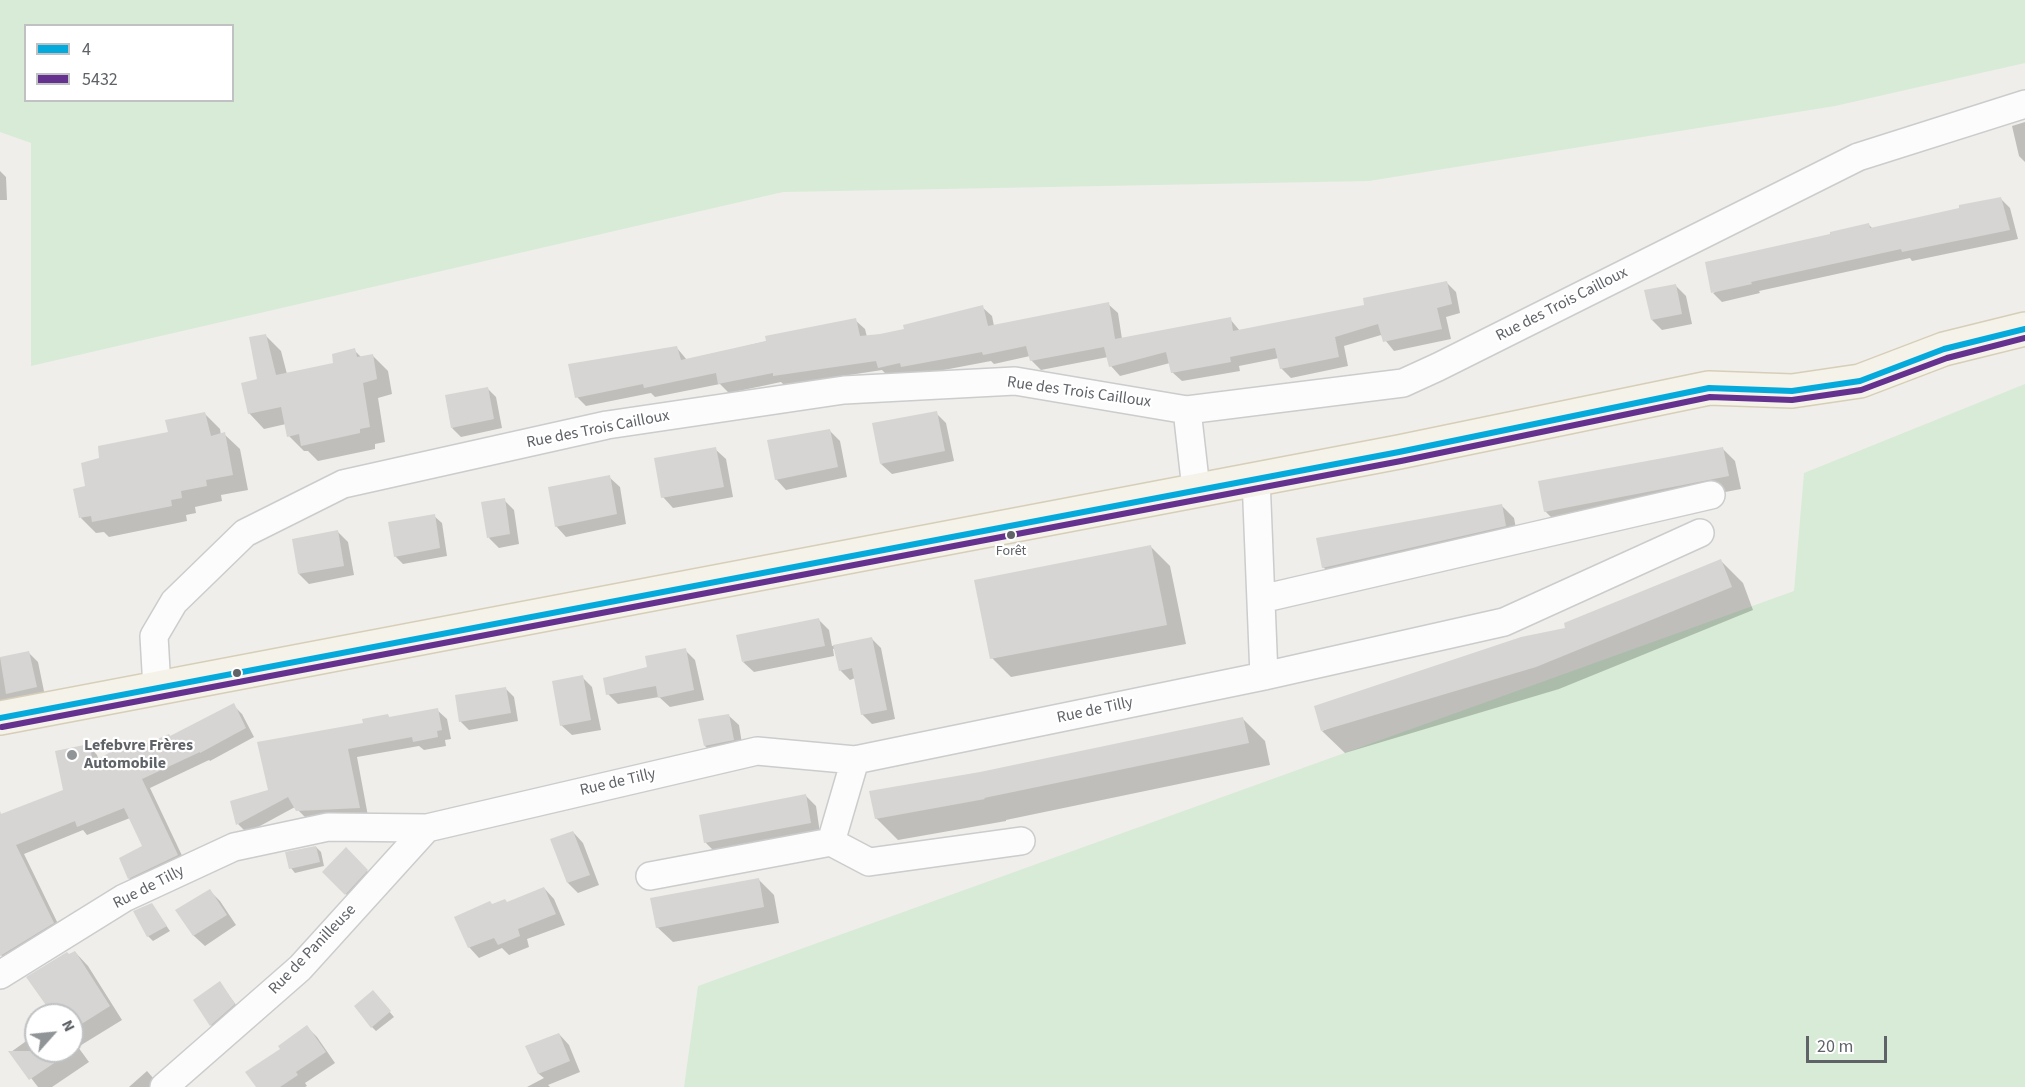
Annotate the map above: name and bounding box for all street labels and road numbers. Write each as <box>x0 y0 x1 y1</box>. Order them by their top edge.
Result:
street label: Rue des Trois Cailloux <box>1493 263 1631 347</box>
street label: Rue des Trois Cailloux <box>1006 373 1152 413</box>
street label: Rue des Trois Cailloux <box>525 407 671 453</box>
street label: Rue de Tilly <box>1055 694 1135 728</box>
street label: Rue de Tilly <box>578 765 658 801</box>
street label: Rue de Tilly <box>110 862 188 914</box>
street label: Rue de Panilleuse <box>265 901 361 999</box>

